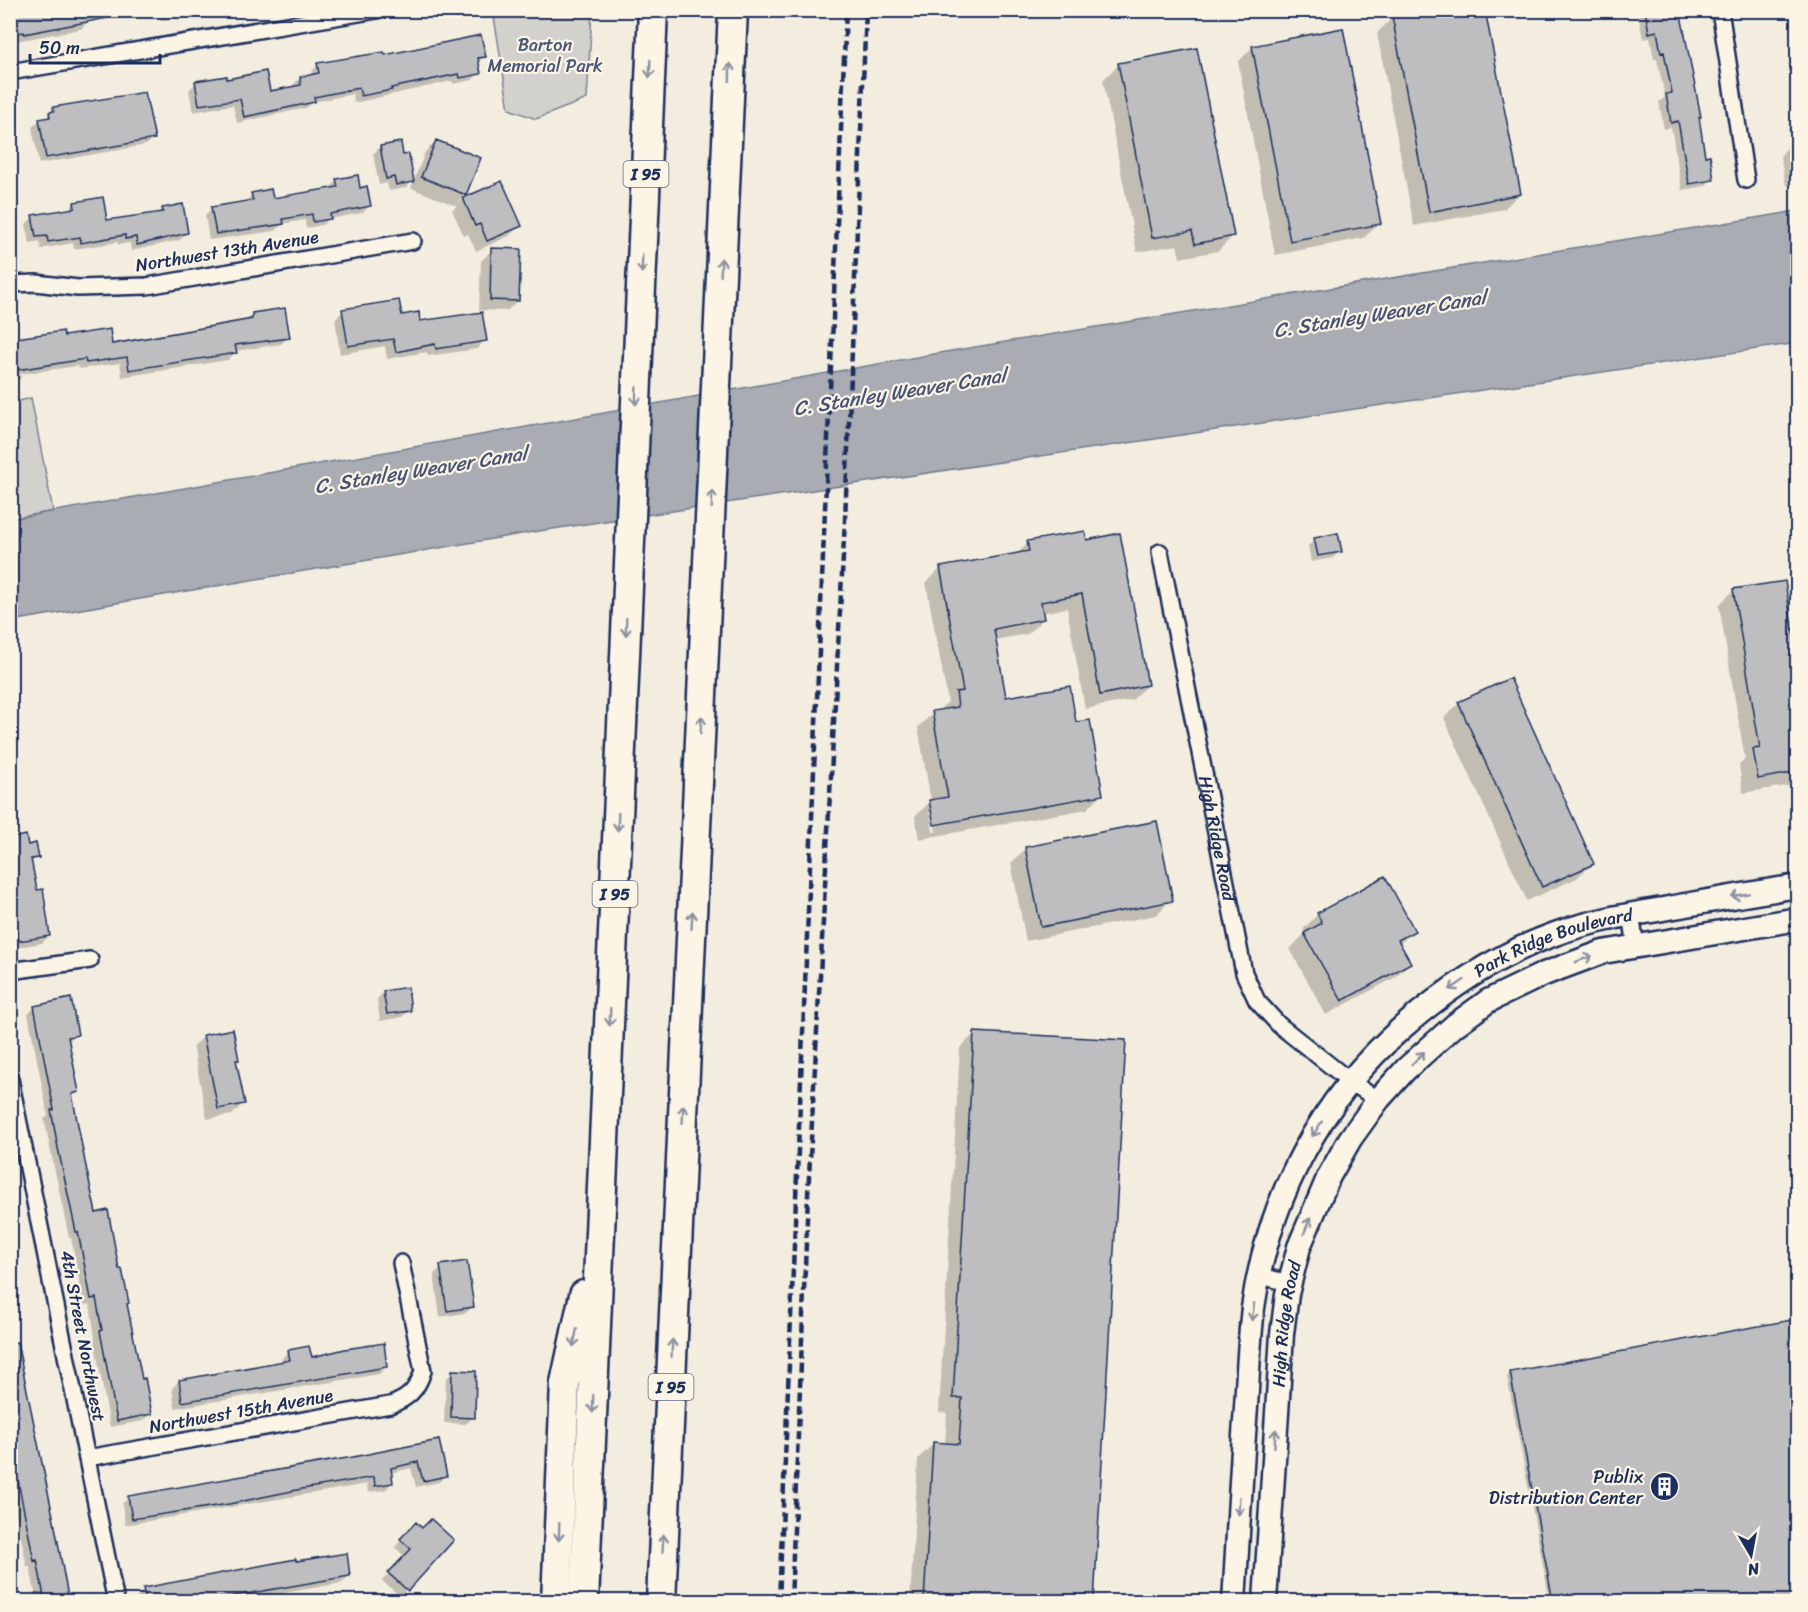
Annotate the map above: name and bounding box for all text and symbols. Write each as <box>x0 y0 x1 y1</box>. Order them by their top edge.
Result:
scale bar <box>30 27 160 65</box>
park label: Barton Memorial Park <box>487 29 603 82</box>
text: 50 m <box>39 32 80 64</box>
one-way arrow <box>645 58 656 78</box>
one-way arrow <box>724 62 735 82</box>
road number: I 95 <box>624 161 668 187</box>
street label: Northwest 13th Avenue <box>133 221 321 281</box>
one-way arrow <box>637 253 648 273</box>
one-way arrow <box>716 257 727 277</box>
water label: C. Stanley Weaver Canal <box>1271 279 1493 348</box>
water label: C. Stanley Weaver Canal <box>791 357 1013 426</box>
one-way arrow <box>631 386 642 406</box>
water label: C. Stanley Weaver Canal <box>312 435 534 504</box>
one-way arrow <box>706 489 717 509</box>
one-way arrow <box>621 616 632 636</box>
one-way arrow <box>696 715 707 735</box>
street label: High Ridge Road <box>1189 773 1246 905</box>
one-way arrow <box>612 811 624 831</box>
road number: I 95 <box>592 881 638 907</box>
one-way arrow <box>1730 890 1750 901</box>
street label: Park Ridge Boulevard <box>1468 898 1637 986</box>
one-way arrow <box>687 910 698 930</box>
one-way arrow <box>1574 953 1593 964</box>
one-way arrow <box>1449 979 1466 991</box>
one-way arrow <box>604 1006 615 1026</box>
one-way arrow <box>1411 1050 1426 1065</box>
one-way arrow <box>678 1105 689 1125</box>
one-way arrow <box>1311 1121 1323 1137</box>
one-way arrow <box>1302 1217 1313 1236</box>
street label: 4th Street Northwest <box>51 1247 115 1425</box>
street label: High Ridge Road <box>1263 1256 1311 1388</box>
one-way arrow <box>1247 1302 1258 1321</box>
one-way arrow <box>569 1328 580 1347</box>
one-way arrow <box>667 1339 678 1359</box>
road number: I 95 <box>648 1374 694 1400</box>
street label: Northwest 15th Avenue <box>146 1379 336 1443</box>
one-way arrow <box>587 1393 598 1413</box>
one-way arrow <box>1270 1429 1281 1449</box>
place label: Publix Distribution Center <box>1489 1461 1645 1514</box>
building icon: Publix Distribution Center <box>1648 1471 1680 1503</box>
one-way arrow <box>1234 1496 1245 1516</box>
one-way arrow <box>553 1521 564 1541</box>
north arrow <box>1721 1525 1781 1585</box>
one-way arrow <box>658 1534 669 1554</box>
text: N <box>1745 1554 1762 1585</box>

